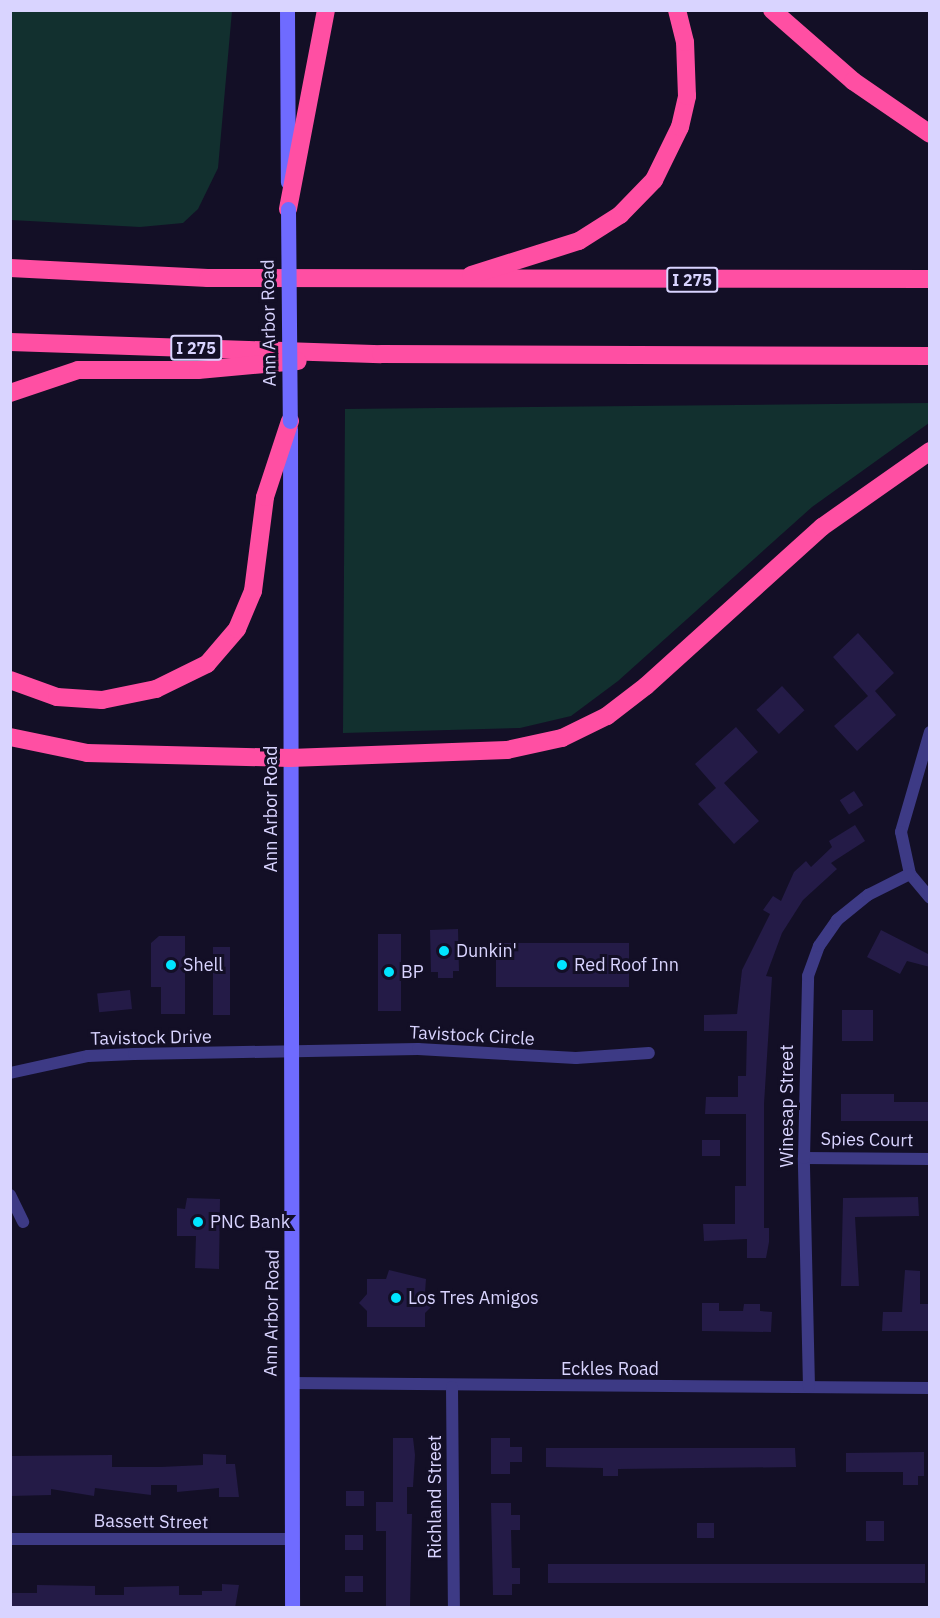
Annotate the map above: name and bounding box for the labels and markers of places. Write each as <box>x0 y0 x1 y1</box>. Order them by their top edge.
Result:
place label: Dunkin' <box>456 940 517 962</box>
marker: Dunkin' <box>437 944 451 958</box>
place label: Shell <box>183 954 223 976</box>
place label: Red Roof Inn <box>574 954 679 976</box>
marker: Shell <box>164 958 178 972</box>
marker: Red Roof Inn <box>555 958 569 972</box>
place label: BP <box>401 961 424 983</box>
marker: BP <box>382 965 396 979</box>
place label: PNC Bank <box>210 1211 290 1233</box>
marker: PNC Bank <box>191 1215 205 1229</box>
place label: Los Tres Amigos <box>408 1287 539 1309</box>
marker: Los Tres Amigos <box>389 1291 403 1305</box>

